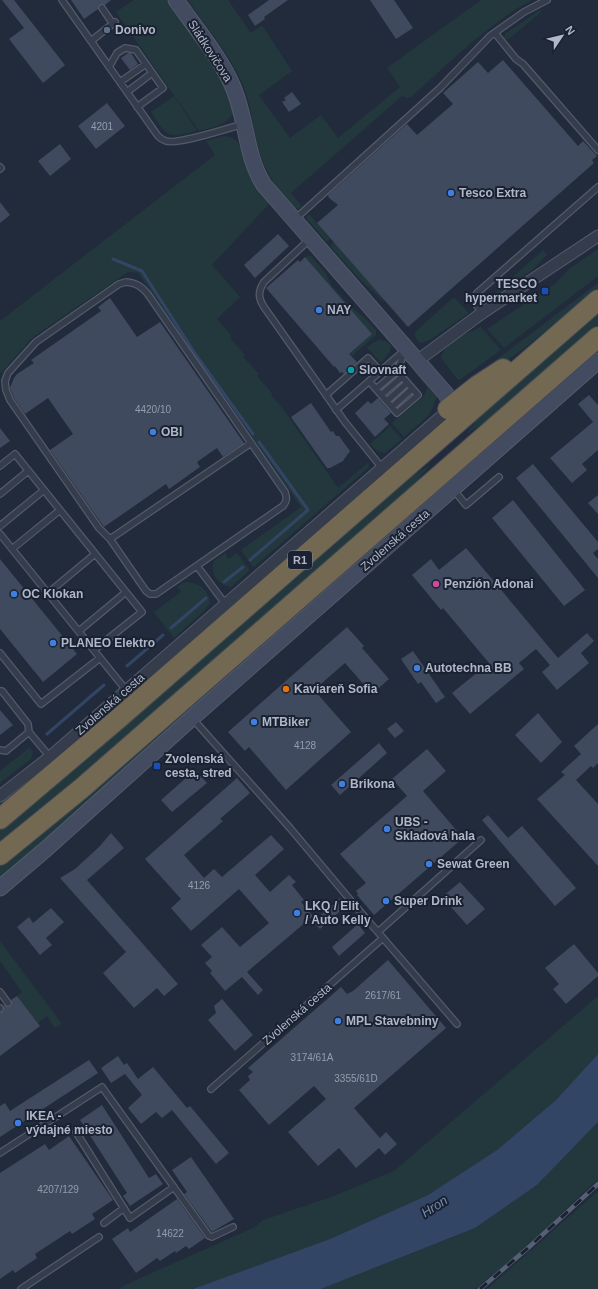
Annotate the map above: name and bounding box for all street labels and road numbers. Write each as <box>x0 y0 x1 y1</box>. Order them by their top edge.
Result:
street label: Sládkovičova <box>185 18 235 85</box>
street label: Zvolenská cesta <box>358 506 433 574</box>
road number: R1 <box>288 551 312 569</box>
street label: Zvolenská cesta <box>73 670 148 738</box>
street label: Zvolenská cesta <box>260 980 335 1048</box>

